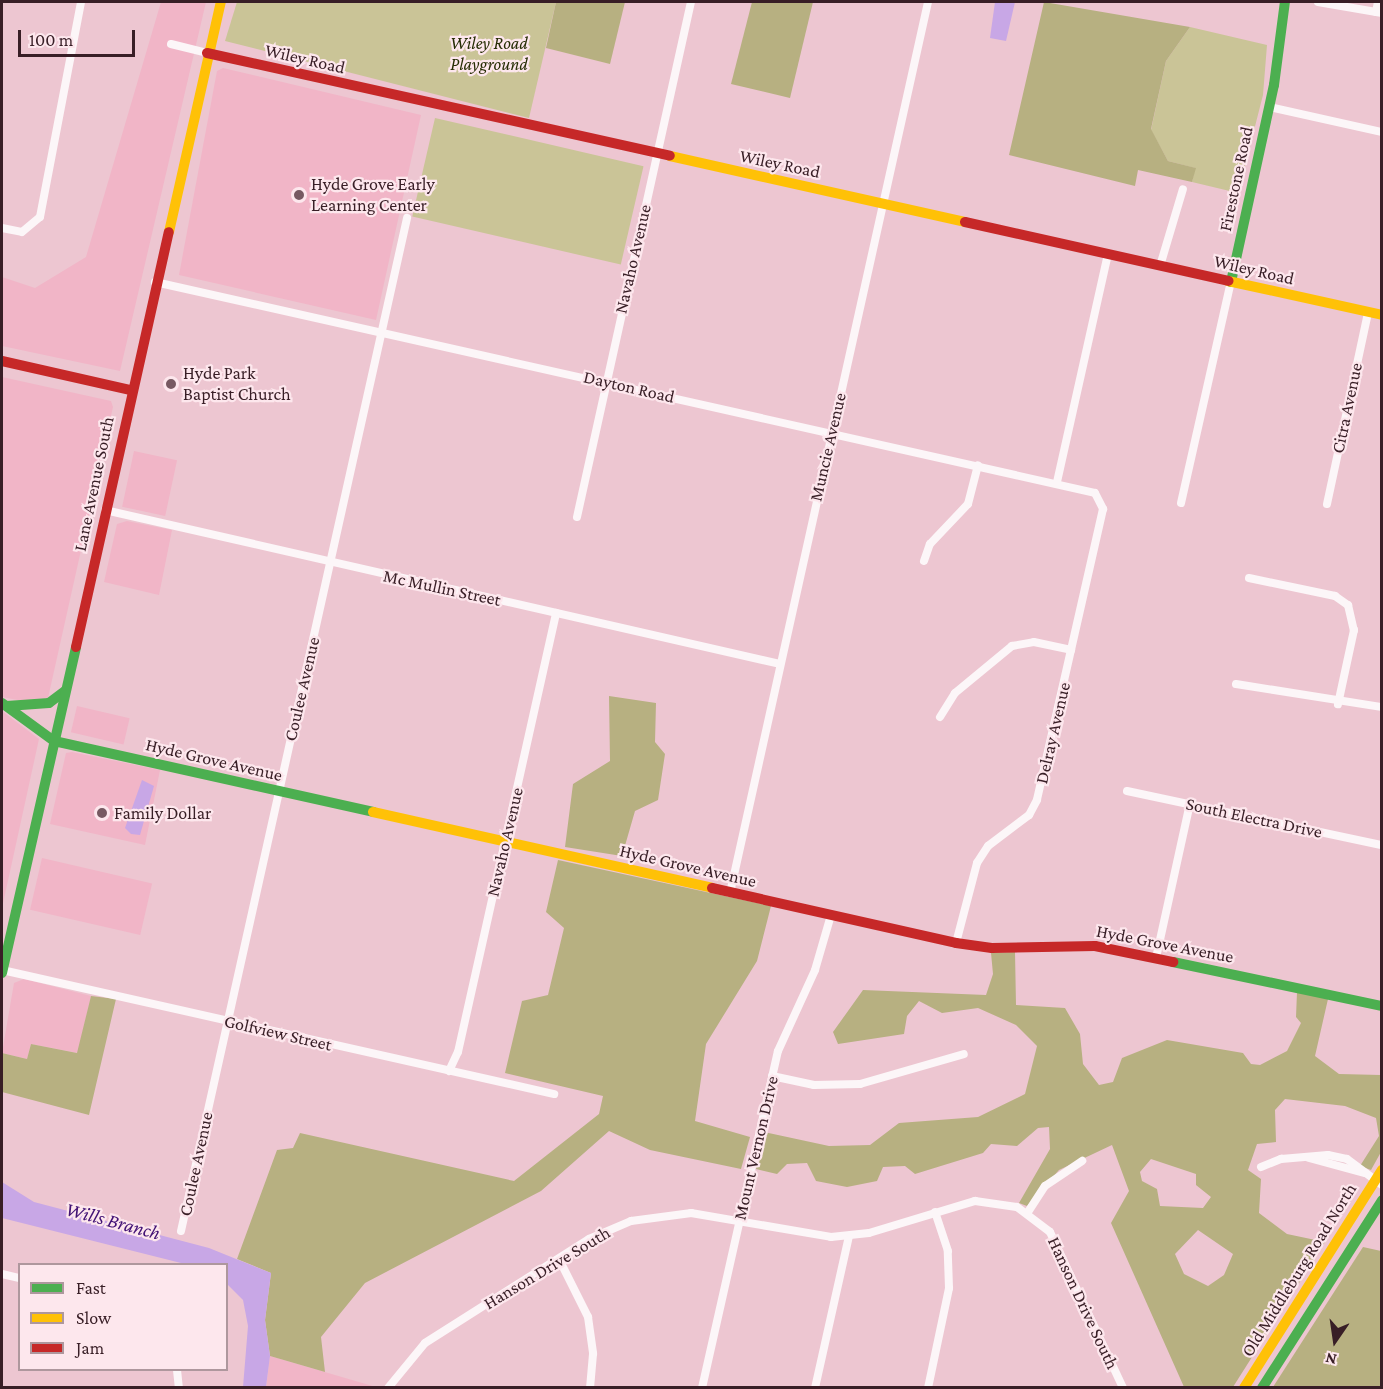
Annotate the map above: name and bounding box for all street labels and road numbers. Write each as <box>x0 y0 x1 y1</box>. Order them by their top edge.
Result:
street label: Wiley Road <box>263 39 347 79</box>
street label: Firestone Road <box>1214 125 1258 233</box>
street label: Wiley Road <box>738 145 822 183</box>
street label: Navaho Avenue <box>610 202 656 316</box>
street label: Wiley Road <box>1212 250 1296 290</box>
street label: Citra Avenue <box>1327 361 1367 455</box>
street label: Dayton Road <box>581 366 677 408</box>
street label: Muncie Avenue <box>805 391 851 503</box>
street label: Lane Avenue South <box>69 415 119 553</box>
street label: Mc Mullin Street <box>381 565 503 611</box>
street label: Coulee Avenue <box>280 635 324 743</box>
street label: Delray Avenue <box>1031 680 1075 786</box>
street label: Hyde Grove Avenue <box>144 734 284 786</box>
street label: Navaho Avenue <box>482 785 528 899</box>
street label: South Electra Drive <box>1184 793 1324 843</box>
street label: Hyde Grove Avenue <box>618 840 758 892</box>
street label: Hyde Grove Avenue <box>1094 920 1236 968</box>
street label: Golfview Street <box>222 1010 334 1056</box>
street label: Mount Vernon Drive <box>729 1074 783 1222</box>
street label: Coulee Avenue <box>174 1110 218 1218</box>
street label: Old Middleburg Road North <box>1237 1179 1361 1361</box>
street label: Hanson Drive South <box>480 1222 614 1314</box>
street label: Hanson Drive South <box>1043 1233 1123 1373</box>

